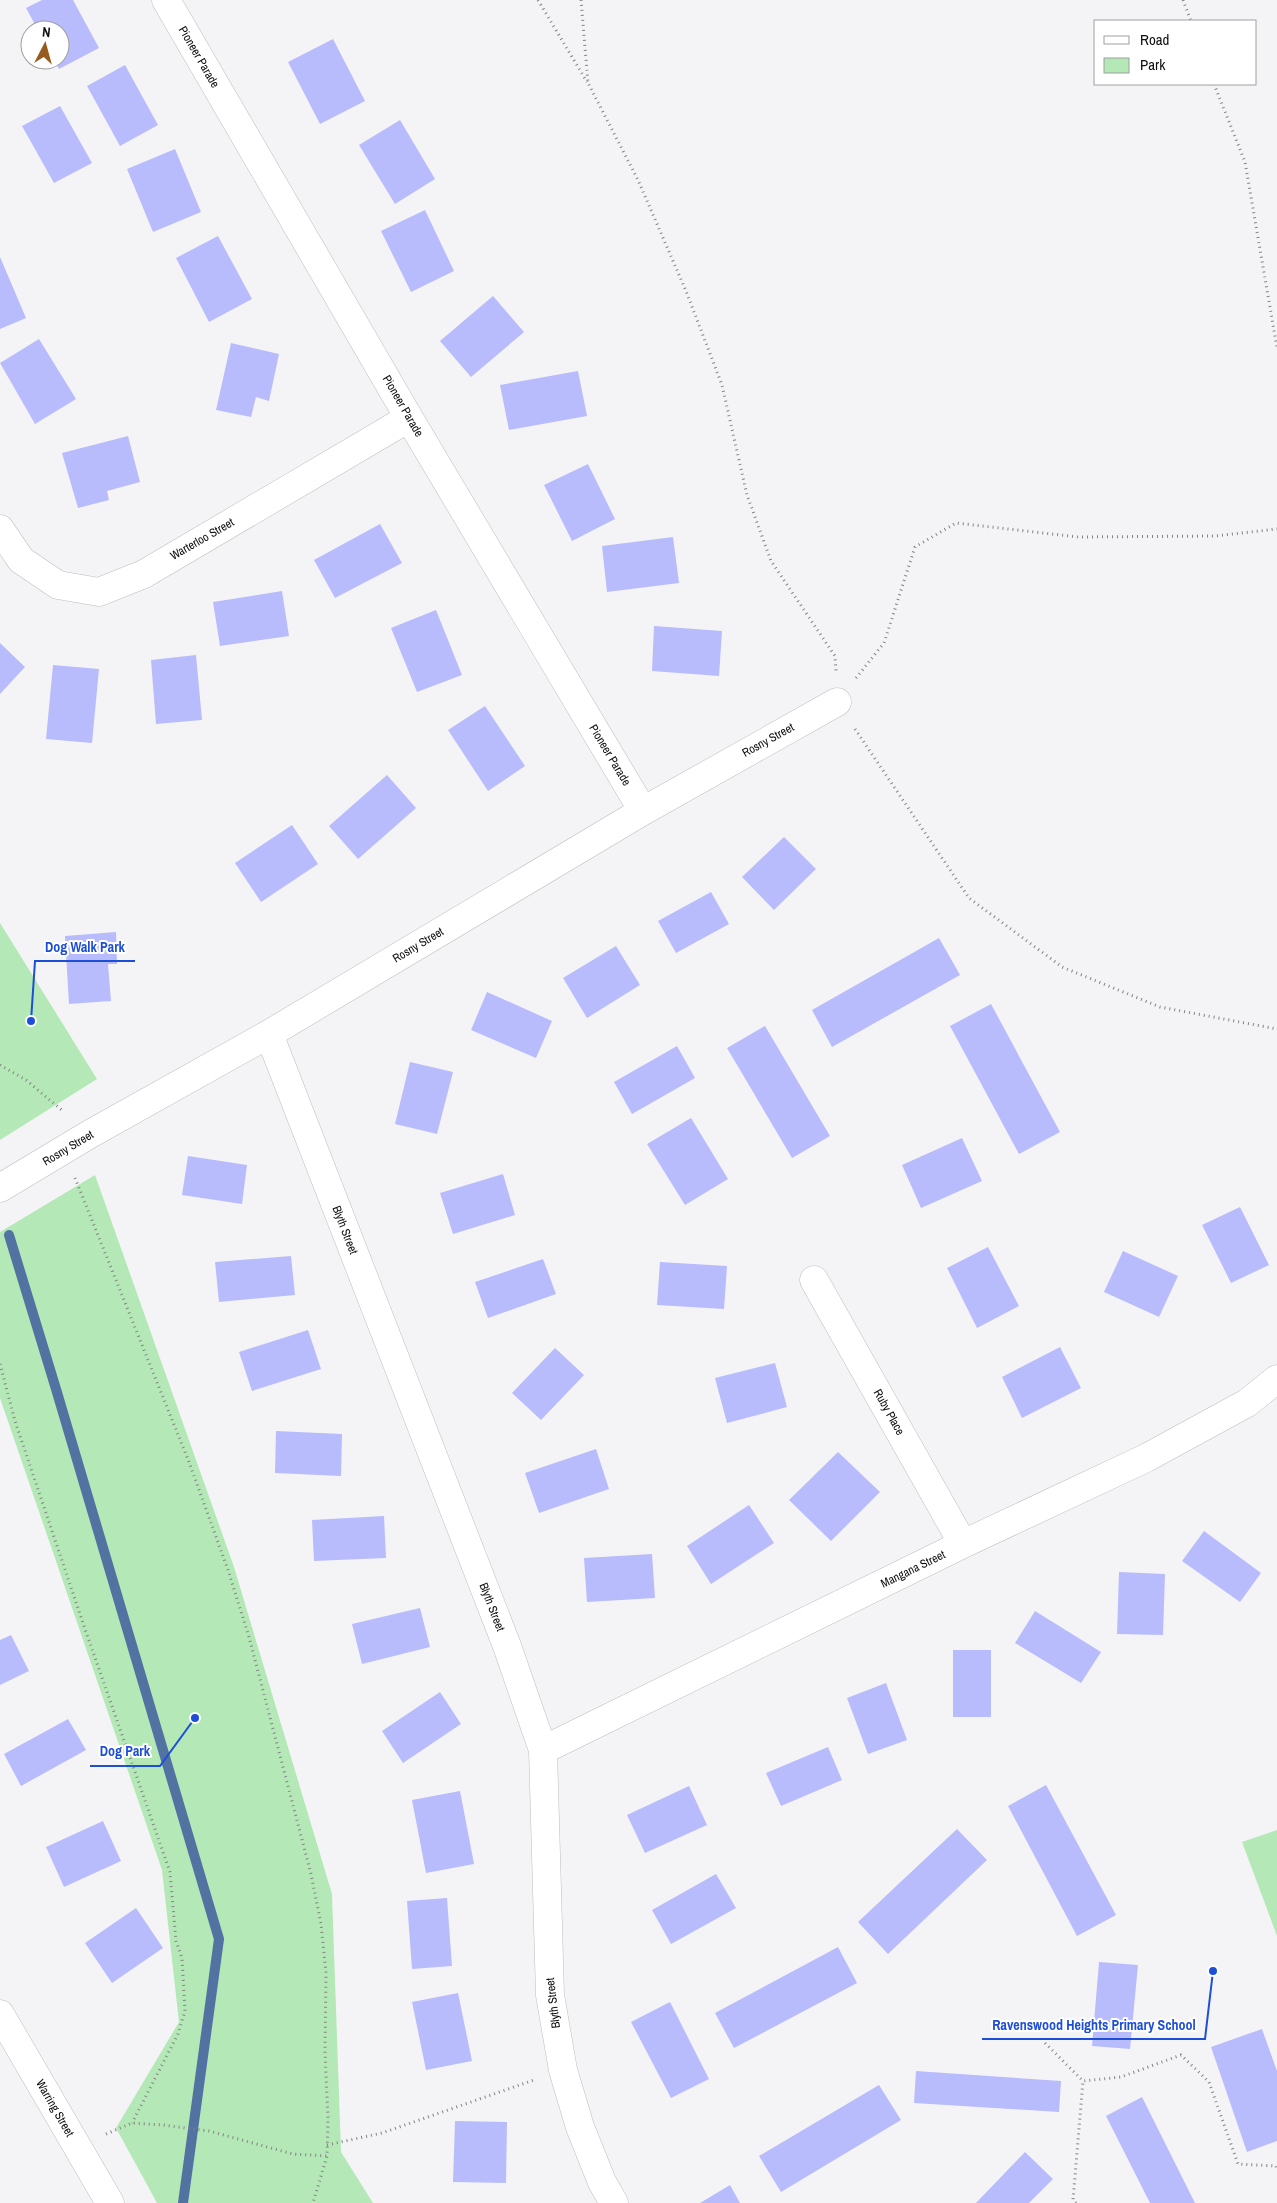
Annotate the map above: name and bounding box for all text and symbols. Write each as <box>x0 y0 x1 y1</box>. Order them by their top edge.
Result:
north arrow <box>20 20 70 70</box>
legend <box>1094 20 1257 85</box>
text: N <box>41 23 51 41</box>
street label: Pioneer Parade <box>175 23 223 91</box>
text: Road <box>1140 29 1169 50</box>
text: Park <box>1140 54 1166 75</box>
street label: Pioneer Parade <box>379 372 427 440</box>
street label: Warterloo Street <box>167 514 237 564</box>
street label: Rosny Street <box>739 719 797 761</box>
street label: Pioneer Parade <box>585 721 635 789</box>
street label: Rosny Street <box>389 923 447 967</box>
callout: Dog Walk Park <box>35 932 135 961</box>
text: Dog Walk Park <box>45 938 126 956</box>
street label: Rosny Street <box>39 1126 97 1170</box>
street label: Blyth Street <box>328 1203 362 1257</box>
street label: Ruby Place <box>870 1386 908 1438</box>
street label: Mangana Street <box>878 1546 948 1592</box>
street label: Blyth Street <box>475 1580 509 1634</box>
callout: Dog Park <box>90 1737 160 1766</box>
text: Dog Park <box>100 1742 151 1760</box>
street label: Blyth Street <box>542 1977 564 2029</box>
callout: Ravenswood Heights Primary School <box>982 2010 1205 2039</box>
text: Ravenswood Heights Primary School <box>992 2016 1196 2034</box>
street label: Warring Street <box>32 2076 78 2140</box>

